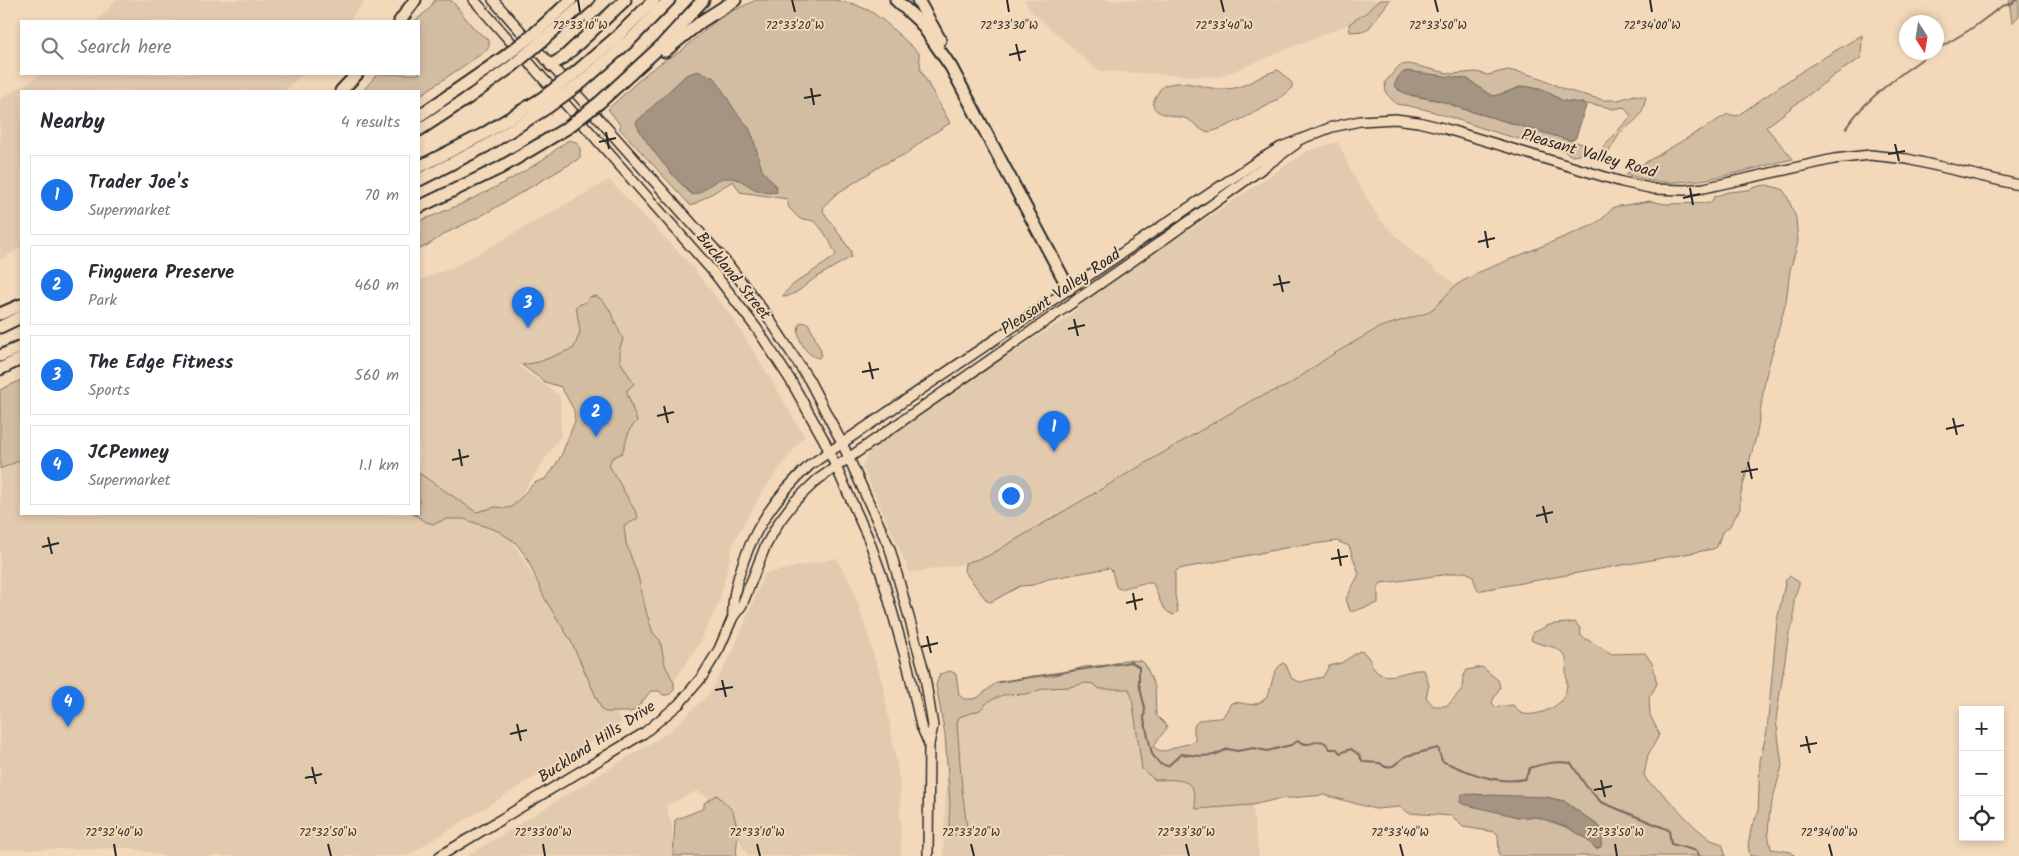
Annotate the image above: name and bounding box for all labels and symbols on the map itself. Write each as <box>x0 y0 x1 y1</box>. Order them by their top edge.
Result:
north arrow <box>1899 15 1944 60</box>
text: 72°33'10"W <box>552 16 608 35</box>
text: 72°33'20"W <box>766 16 824 35</box>
text: 72°33'30"W <box>980 16 1038 35</box>
text: 72°33'40"W <box>1195 16 1253 35</box>
text: 72°33'50"W <box>1409 16 1467 35</box>
text: 72°34'00"W <box>1623 16 1681 35</box>
street label: Pleasant Valley Road <box>1518 123 1661 186</box>
street label: Buckland Street <box>689 226 777 326</box>
street label: Pleasant Valley Road <box>996 242 1127 341</box>
pin: 3 <box>512 287 544 328</box>
pin: 2 <box>580 396 612 437</box>
pin: 1 <box>1038 411 1070 452</box>
your location <box>998 483 1024 509</box>
pin: 4 <box>52 686 84 727</box>
street label: Buckland Hills Drive <box>533 695 661 789</box>
text: 72°32'40"W <box>85 823 143 842</box>
text: 72°32'50"W <box>299 823 357 842</box>
text: 72°33'00"W <box>514 823 572 842</box>
text: 72°33'10"W <box>729 823 785 842</box>
text: 72°33'20"W <box>942 823 1000 842</box>
text: 72°33'30"W <box>1157 823 1215 842</box>
text: 72°33'40"W <box>1371 823 1429 842</box>
text: 72°33'50"W <box>1586 823 1644 842</box>
text: 72°34'00"W <box>1800 823 1858 842</box>

